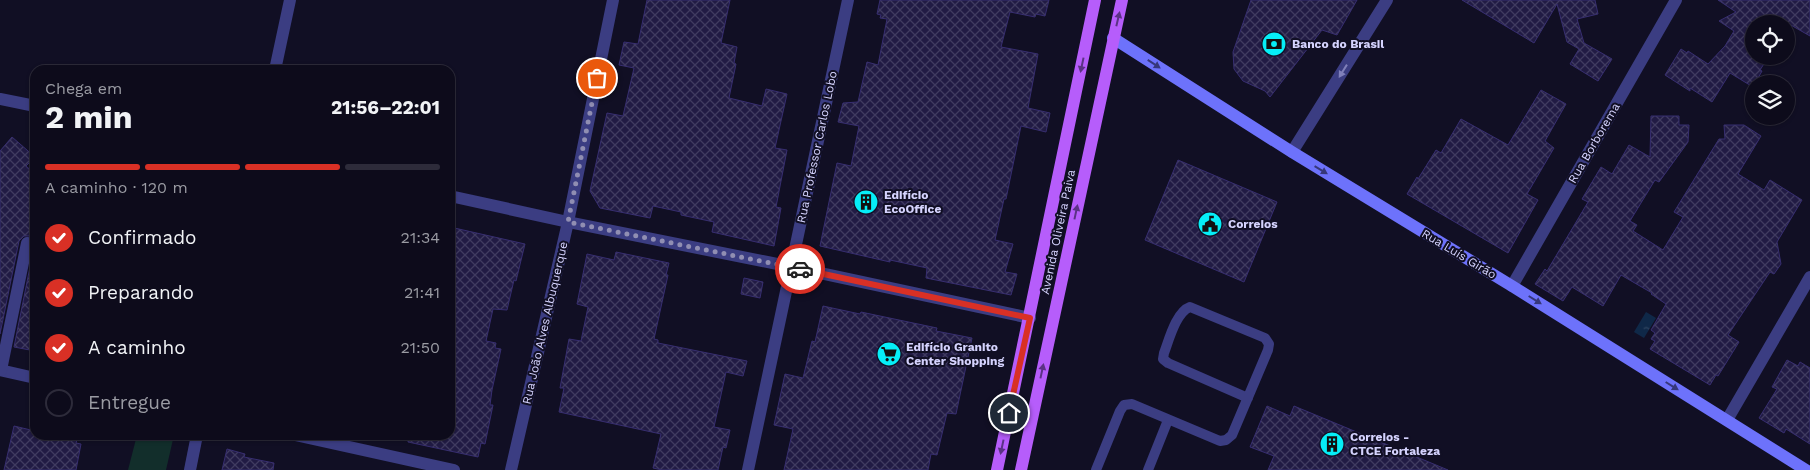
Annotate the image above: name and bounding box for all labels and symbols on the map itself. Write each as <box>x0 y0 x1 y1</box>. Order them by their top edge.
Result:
one-way arrow <box>1114 11 1122 26</box>
bank icon: Banco do Brasil <box>1261 31 1287 57</box>
place label: Banco do Brasil <box>1292 37 1384 51</box>
pin <box>576 57 618 99</box>
one-way arrow <box>1078 57 1086 72</box>
one-way arrow <box>1148 60 1161 69</box>
one-way arrow <box>1338 64 1347 78</box>
street label: Rua Professor Carlos Lobo <box>794 70 840 224</box>
street label: Rua Borborema <box>1565 100 1623 186</box>
one-way arrow <box>1314 166 1327 175</box>
street label: Avenida Oliveira Paiva <box>1038 168 1078 296</box>
place label: Edifício EcoOffice <box>884 188 941 216</box>
building icon: Edifício EcoOffice <box>853 189 879 215</box>
one-way arrow <box>1072 204 1080 220</box>
public building icon: Correios <box>1197 211 1223 237</box>
place label: Correios <box>1228 217 1278 231</box>
street label: Rua Luís Girão <box>1419 226 1499 282</box>
street label: Rua João Alves Albuquerque <box>519 240 571 406</box>
courier <box>775 244 825 294</box>
one-way arrow <box>1528 295 1541 305</box>
place label: Edifício Granito Center Shopping <box>906 340 1004 368</box>
supermarket icon: Edifício Granito Center Shopping <box>876 341 902 367</box>
one-way arrow <box>1038 363 1046 379</box>
one-way arrow <box>1666 381 1679 391</box>
pin <box>988 392 1030 434</box>
place label: Correios - CTCE Fortaleza <box>1350 430 1440 458</box>
building icon: Correios - CTCE Fortaleza <box>1319 431 1345 457</box>
one-way arrow <box>998 439 1006 454</box>

